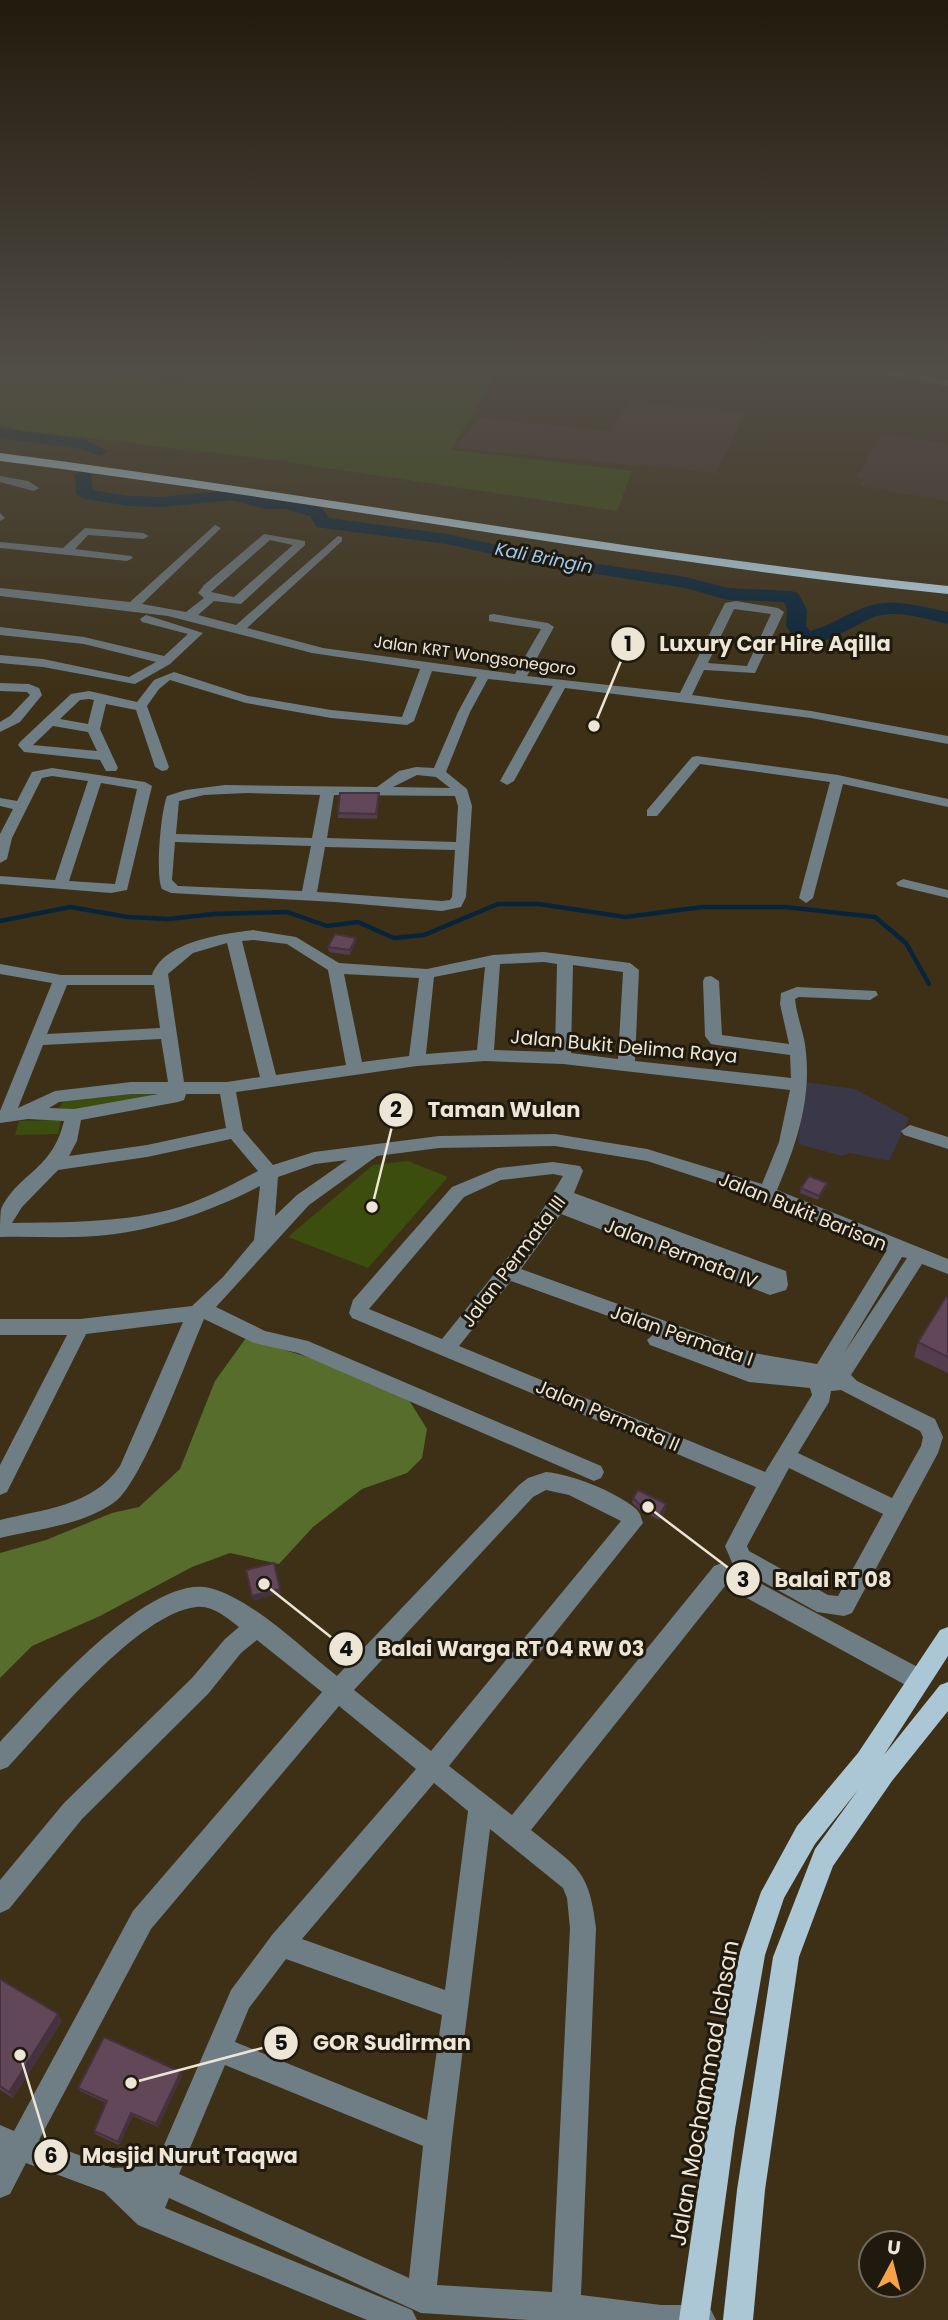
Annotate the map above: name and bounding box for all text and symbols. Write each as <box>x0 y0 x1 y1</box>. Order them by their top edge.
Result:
water label: Kali Bringin <box>493 536 595 579</box>
callout: Luxury Car Hire Aqilla <box>610 623 905 665</box>
text: 1 <box>624 629 632 658</box>
text: Luxury Car Hire Aqilla <box>659 629 891 658</box>
street label: Jalan KRT Wongsonegoro <box>372 630 577 681</box>
street label: Jalan Bukit Delima Raya <box>509 1023 739 1070</box>
callout: Taman Wulan <box>378 1089 594 1131</box>
text: 2 <box>390 1095 402 1124</box>
text: Taman Wulan <box>428 1095 580 1124</box>
street label: Jalan Bukit Barisan <box>715 1165 891 1258</box>
street label: Jalan Permata III <box>455 1190 572 1333</box>
street label: Jalan Permata IV <box>600 1212 762 1295</box>
street label: Jalan Permata I <box>607 1298 757 1373</box>
street label: Jalan Permata II <box>532 1373 684 1458</box>
callout: Balai RT 08 <box>726 1558 906 1600</box>
text: 3 <box>737 1565 749 1594</box>
text: Balai RT 08 <box>774 1565 892 1594</box>
callout: Balai Warga RT 04 RW 03 <box>328 1628 658 1670</box>
text: 4 <box>339 1634 353 1663</box>
text: Balai Warga RT 04 RW 03 <box>377 1634 645 1663</box>
street label: Jalan Mochammad Ichsan <box>661 1938 747 2248</box>
callout: GOR Sudirman <box>264 2022 485 2064</box>
text: 5 <box>274 2028 288 2057</box>
text: GOR Sudirman <box>313 2028 471 2057</box>
callout: Masjid Nurut Taqwa <box>33 2135 312 2177</box>
text: 6 <box>44 2141 58 2170</box>
text: Masjid Nurut Taqwa <box>82 2141 298 2170</box>
north arrow <box>857 2229 927 2299</box>
text: U <box>886 2233 902 2262</box>

